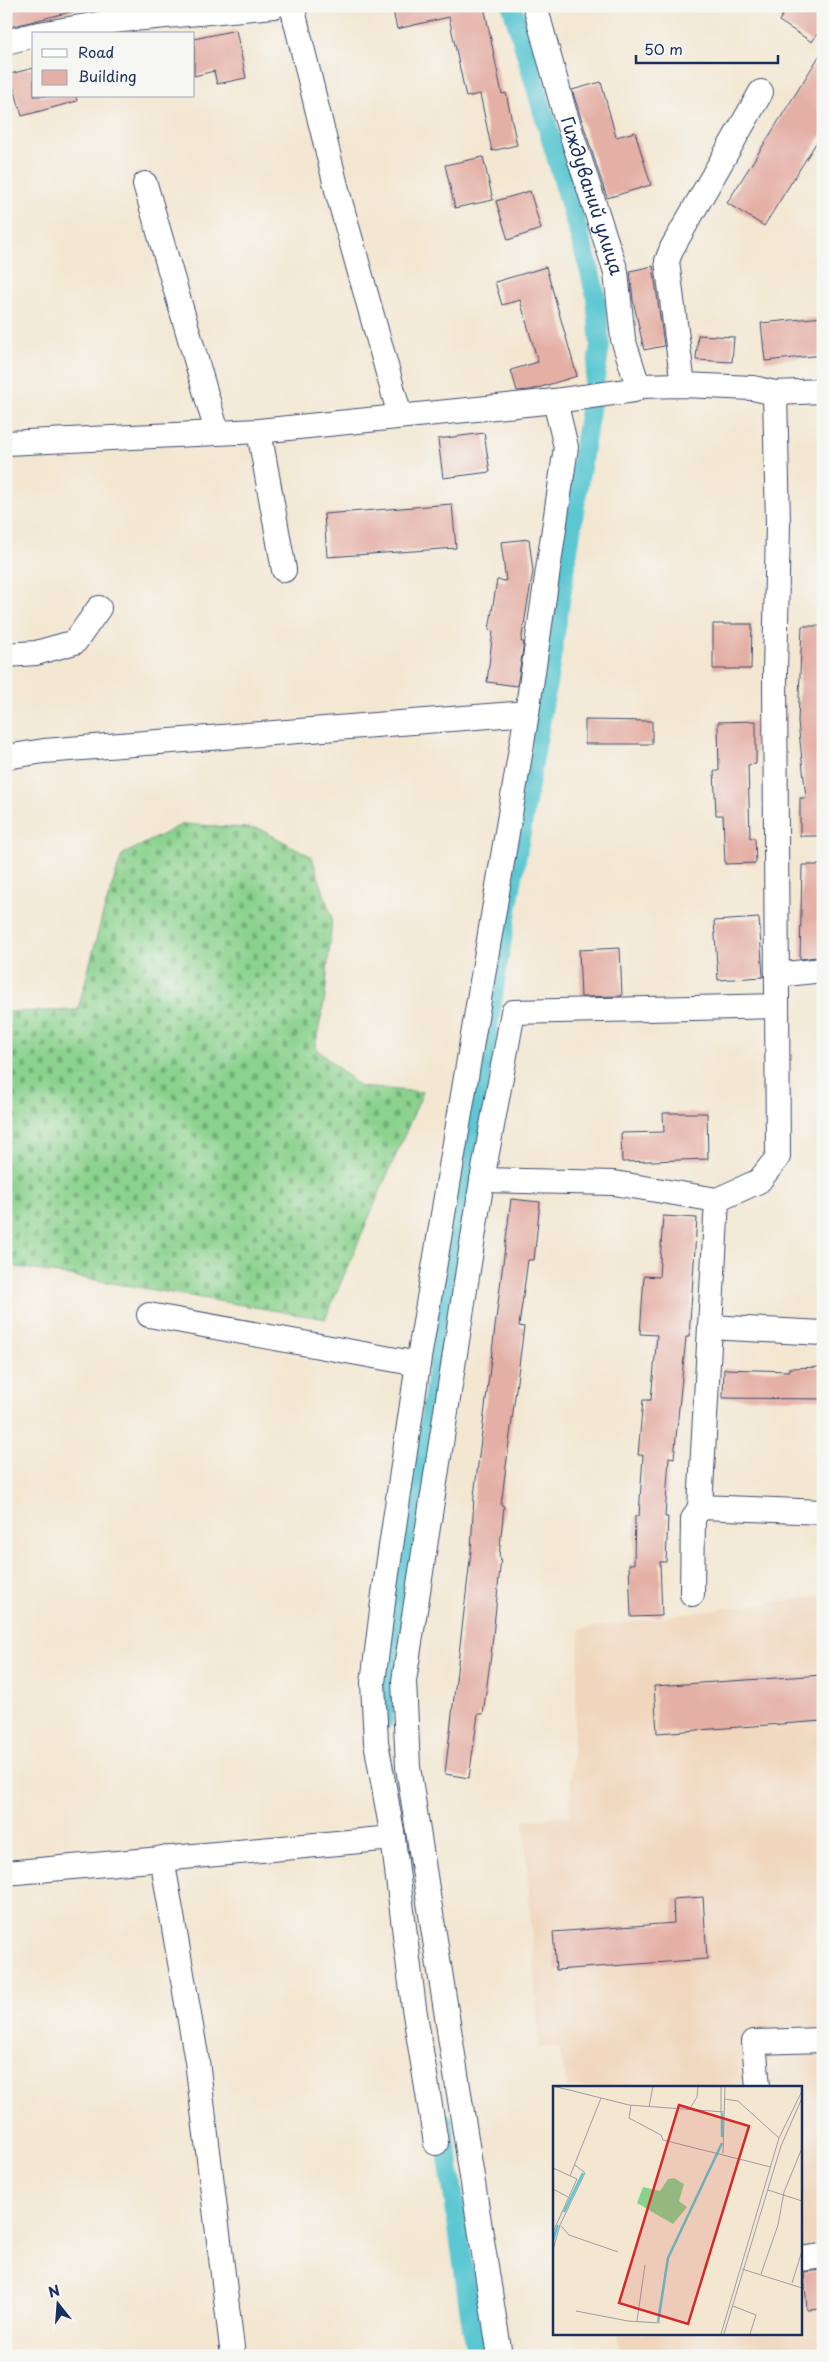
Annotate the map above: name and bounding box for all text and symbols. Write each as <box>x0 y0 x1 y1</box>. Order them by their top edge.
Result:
legend <box>32 32 195 98</box>
scale bar <box>636 32 779 64</box>
text: 50 m <box>644 37 683 60</box>
text: Road <box>78 40 114 63</box>
text: Building <box>78 64 137 87</box>
street label: Гиждуваний улица <box>555 113 631 279</box>
inset map <box>553 2086 802 2334</box>
text: N <box>46 2279 62 2303</box>
north arrow <box>32 2280 82 2330</box>

